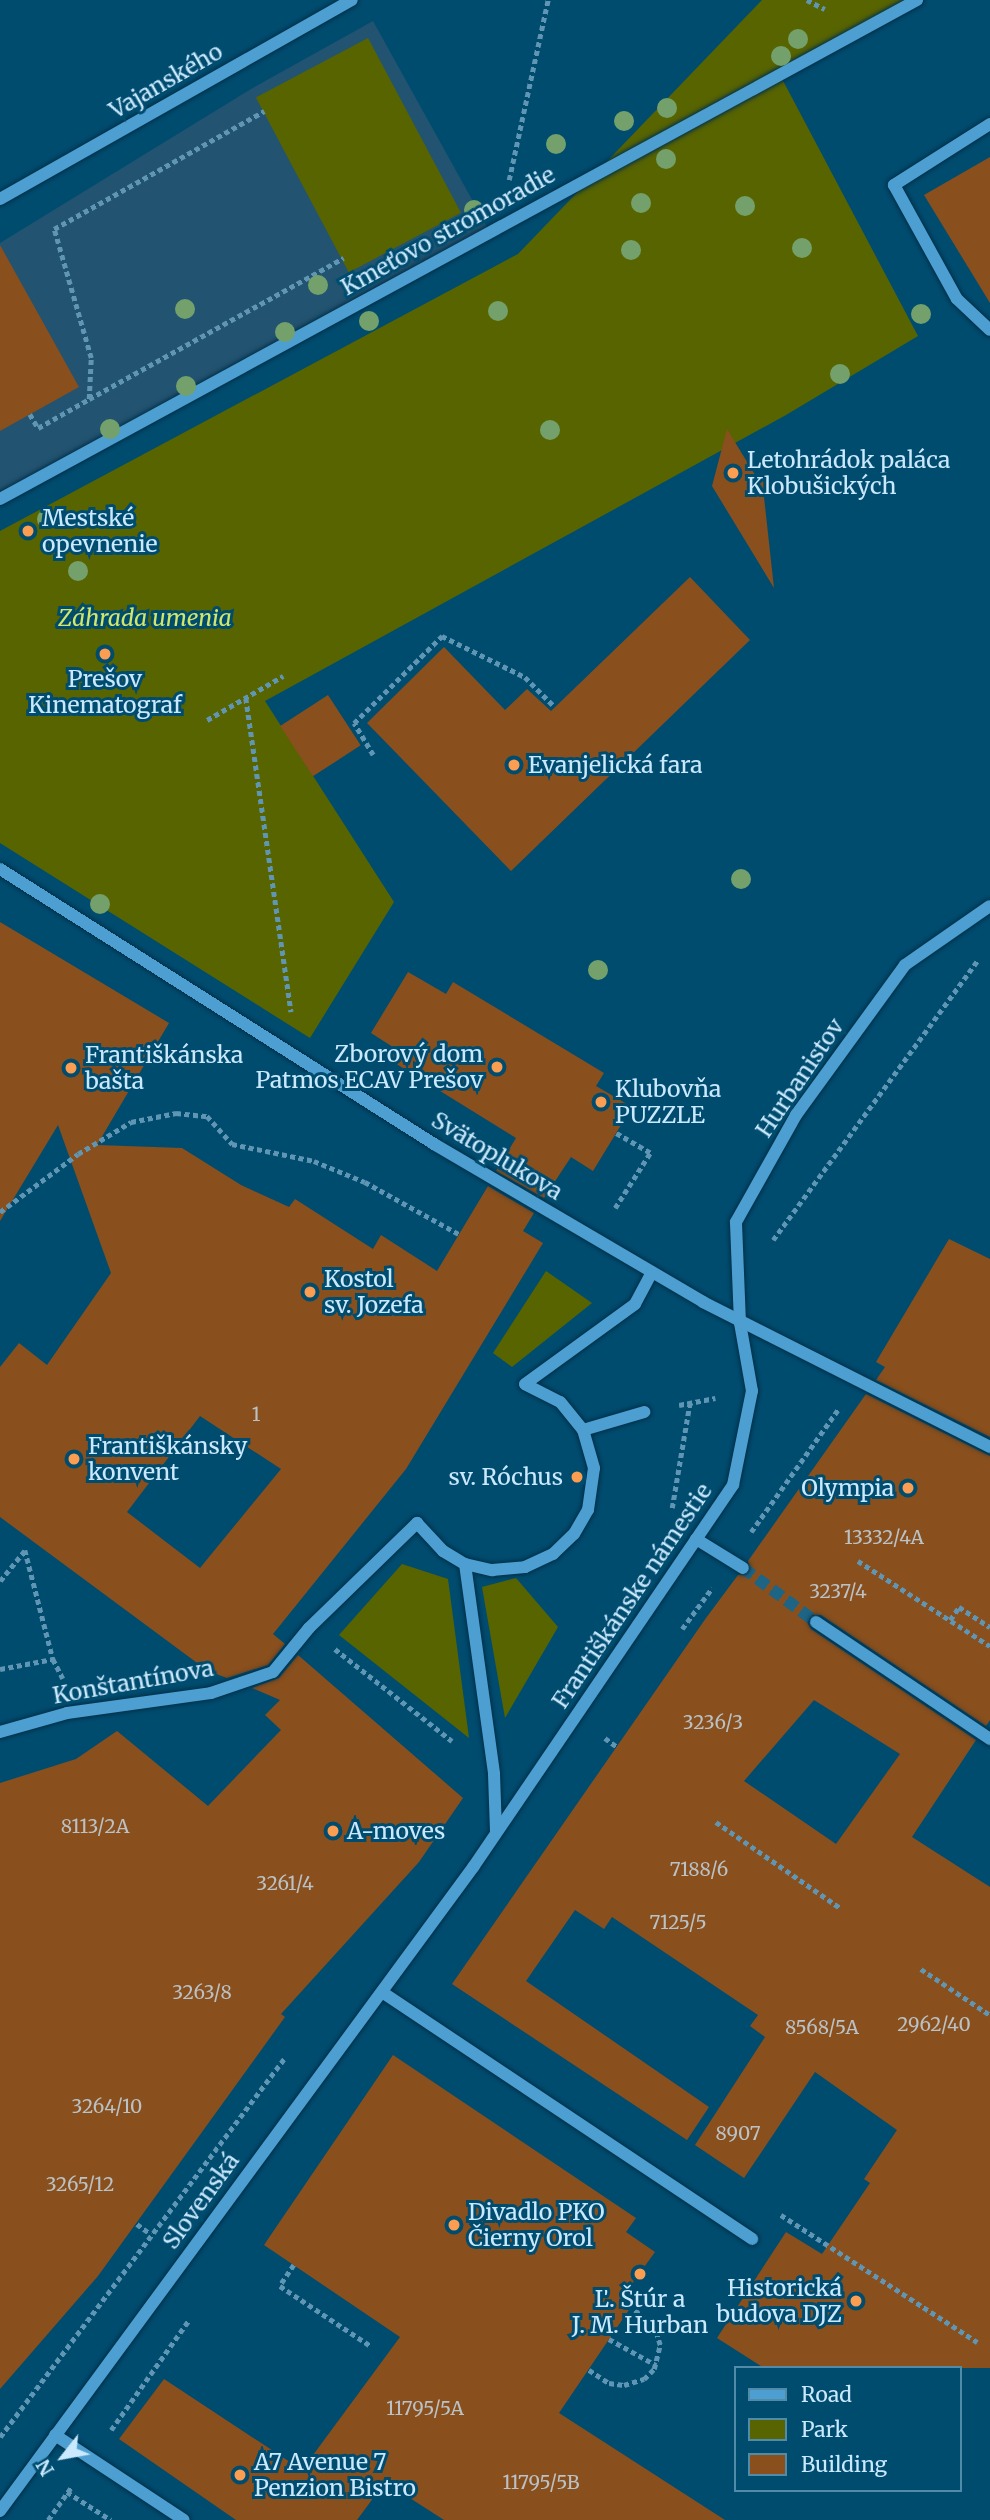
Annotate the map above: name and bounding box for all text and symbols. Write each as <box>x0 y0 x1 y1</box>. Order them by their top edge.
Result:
street label: Vajanského <box>104 38 228 124</box>
street label: Kmeťovo stromoradie <box>336 161 560 301</box>
place label: Letohrádok paláca Klobušických <box>747 446 950 500</box>
marker: Letohrádok paláca Klobušických <box>725 465 741 481</box>
place label: Mestské opevnenie <box>42 504 158 558</box>
marker: Mestské opevnenie <box>20 523 36 539</box>
park label: Záhrada umenia <box>58 604 232 632</box>
marker: Prešov Kinematograf <box>97 646 113 662</box>
place label: Prešov Kinematograf <box>28 665 182 719</box>
place label: Evanjelická fara <box>528 751 703 779</box>
marker: Evanjelická fara <box>506 757 522 773</box>
street label: Hurbanistov <box>750 1013 850 1143</box>
place label: Zborový dom Patmos ECAV Prešov <box>255 1040 483 1094</box>
place label: Františkánska bašta <box>85 1041 243 1095</box>
marker: Zborový dom Patmos ECAV Prešov <box>489 1059 505 1075</box>
marker: Františkánska bašta <box>63 1060 79 1076</box>
place label: Klubovňa PUZZLE <box>615 1075 721 1129</box>
marker: Klubovňa PUZZLE <box>593 1094 609 1110</box>
street label: Svätoplukova <box>427 1106 567 1206</box>
place label: Kostol sv. Jozefa <box>324 1265 424 1319</box>
marker: Kostol sv. Jozefa <box>302 1284 318 1300</box>
house number: 1 <box>252 1404 260 1426</box>
place label: Františkánsky konvent <box>88 1432 247 1486</box>
marker: Františkánsky konvent <box>66 1451 82 1467</box>
place label: sv. Róchus <box>449 1463 563 1491</box>
marker: sv. Róchus <box>569 1469 585 1485</box>
place label: Olympia <box>801 1474 894 1502</box>
street label: Františkánske námestie <box>546 1478 718 1714</box>
marker: Olympia <box>900 1480 916 1496</box>
house number: 13332/4A <box>844 1527 924 1549</box>
house number: 3237/4 <box>809 1581 867 1603</box>
street label: Konštantínova <box>50 1654 216 1710</box>
house number: 3236/3 <box>683 1712 743 1734</box>
house number: 8113/2A <box>61 1816 129 1838</box>
place label: A-moves <box>347 1817 445 1845</box>
marker: A-moves <box>325 1823 341 1839</box>
house number: 7188/6 <box>670 1859 728 1881</box>
house number: 3261/4 <box>256 1873 314 1895</box>
house number: 7125/5 <box>649 1912 707 1934</box>
house number: 3263/8 <box>172 1982 232 2004</box>
house number: 2962/40 <box>897 2014 971 2036</box>
house number: 8568/5A <box>785 2017 859 2039</box>
house number: 3264/10 <box>72 2096 142 2118</box>
house number: 8907 <box>715 2123 761 2145</box>
street label: Slovenská <box>157 2148 245 2254</box>
house number: 3265/12 <box>46 2174 114 2196</box>
place label: Divadlo PKO Čierny Orol <box>468 2198 605 2252</box>
marker: Divadlo PKO Čierny Orol <box>446 2217 462 2233</box>
marker: Ľ. Štúr a J. M. Hurban <box>632 2266 648 2282</box>
place label: Historická budova DJZ <box>716 2274 842 2328</box>
place label: Ľ. Štúr a J. M. Hurban <box>572 2285 708 2339</box>
marker: Historická budova DJZ <box>848 2293 864 2309</box>
legend <box>734 2366 962 2492</box>
text: Road <box>801 2381 852 2408</box>
house number: 11795/5A <box>386 2398 464 2420</box>
text: Park <box>801 2416 848 2443</box>
north arrow <box>28 2422 98 2492</box>
place label: A7 Avenue 7 Penzion Bistro <box>254 2448 416 2502</box>
text: Building <box>801 2451 887 2478</box>
text: N <box>31 2455 59 2480</box>
marker: A7 Avenue 7 Penzion Bistro <box>232 2467 248 2483</box>
house number: 11795/5B <box>502 2472 580 2494</box>

